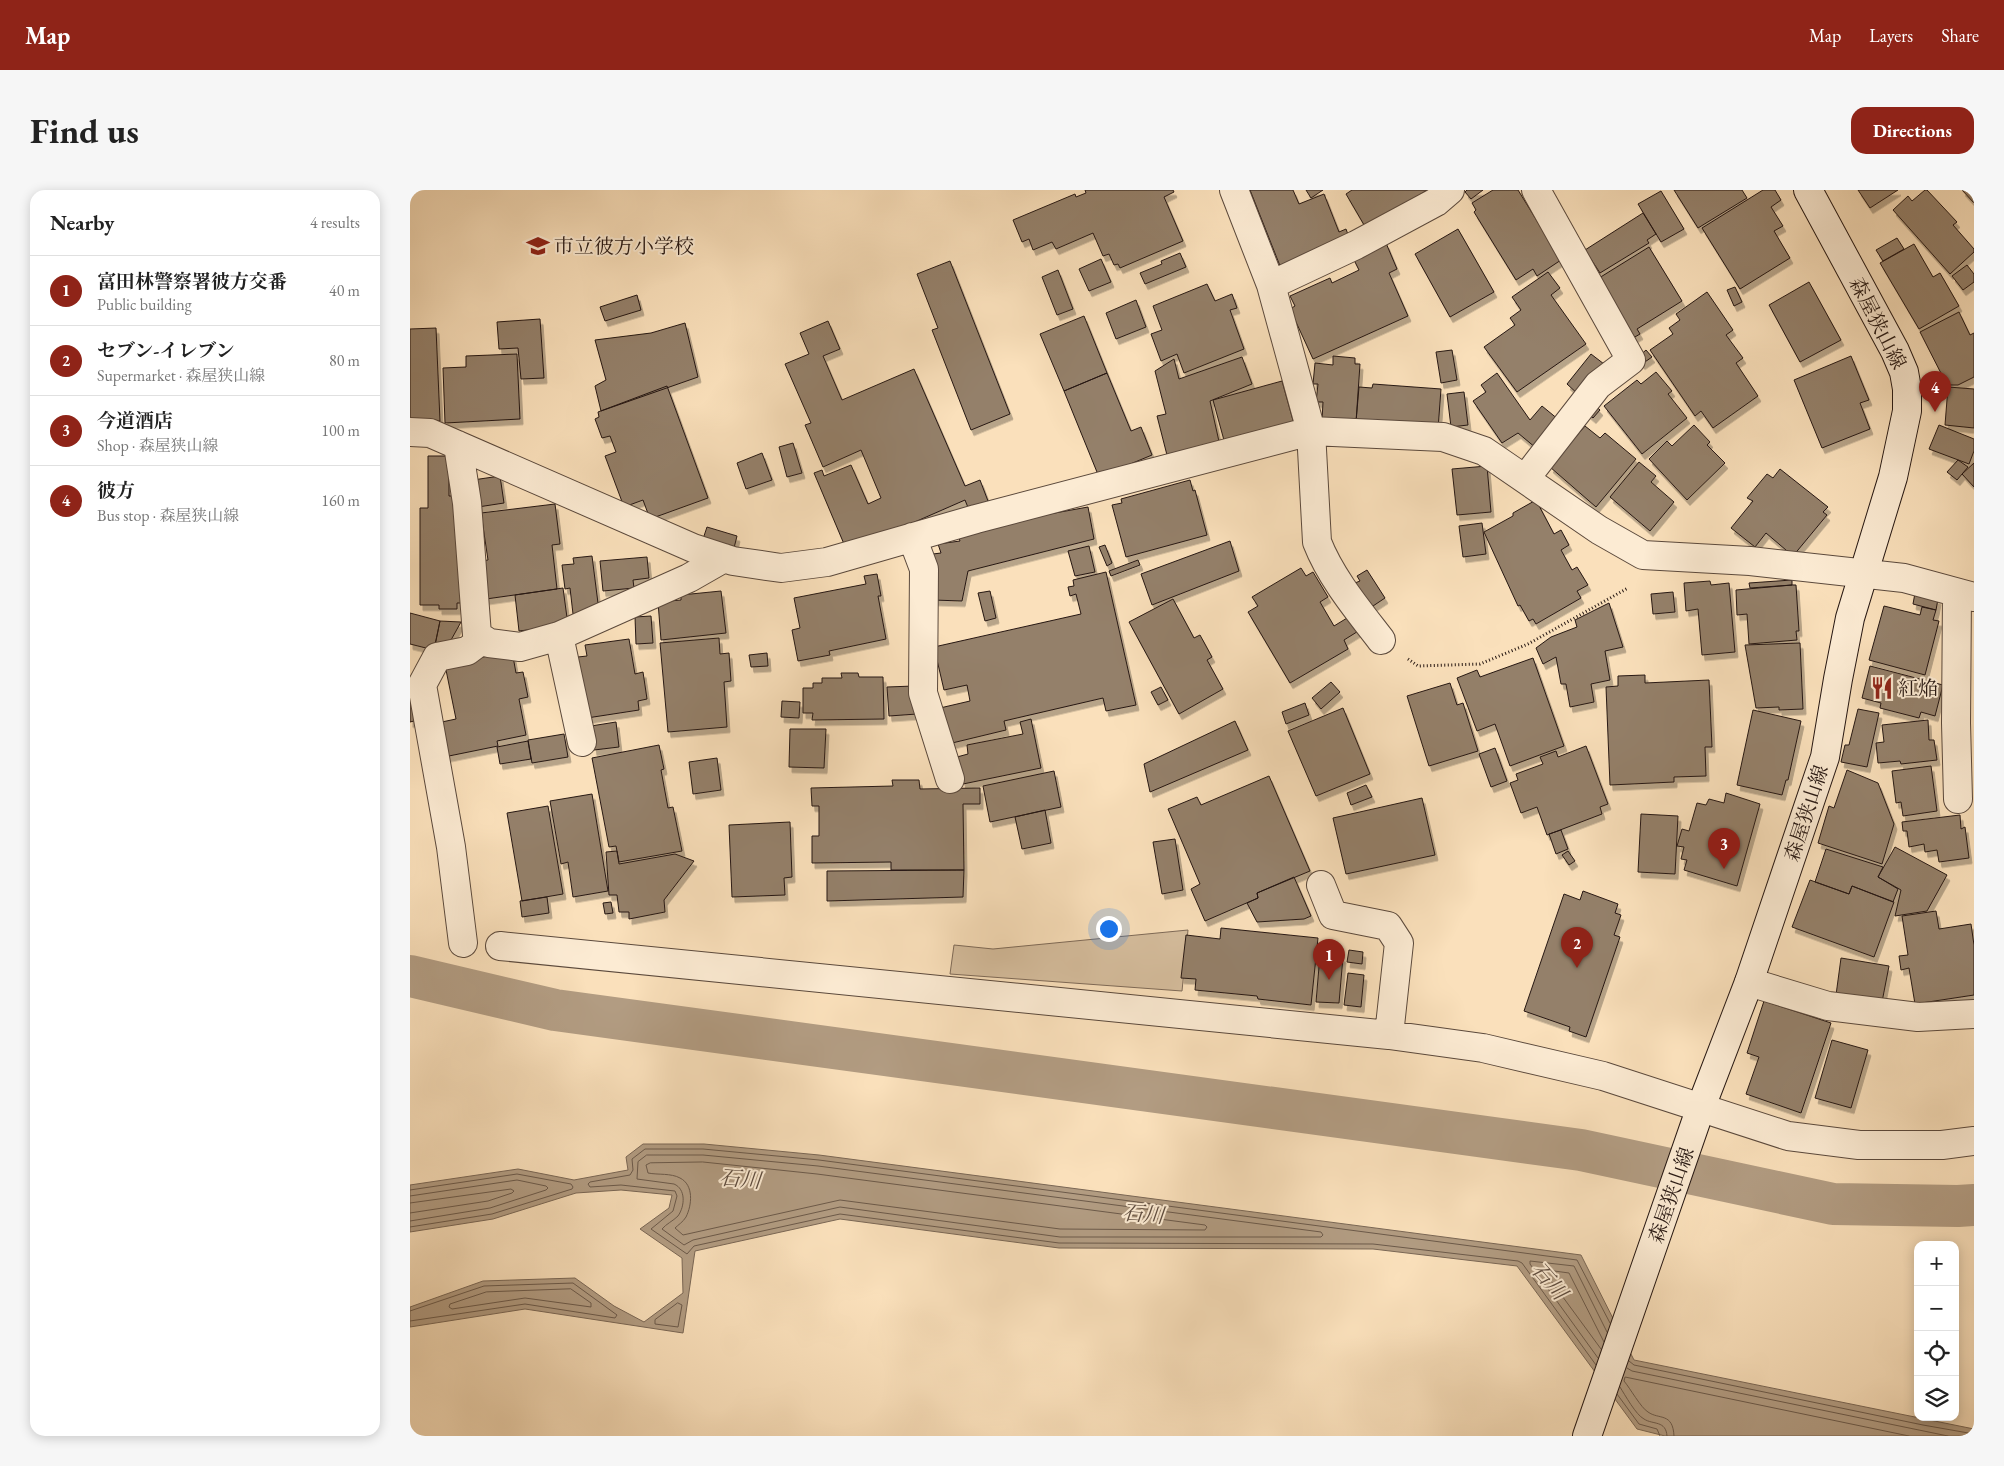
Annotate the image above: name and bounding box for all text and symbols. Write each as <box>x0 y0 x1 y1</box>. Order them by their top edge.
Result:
text: Map <box>25 20 70 51</box>
text: Map <box>1809 24 1841 47</box>
text: Layers <box>1869 24 1913 47</box>
text: Share <box>1941 24 1979 47</box>
button: Directions <box>1851 107 1974 154</box>
text: Find us <box>30 108 139 153</box>
text: Nearby <box>50 209 114 236</box>
text: 4 results <box>310 212 360 233</box>
school or university icon: 市立彼方小学校 <box>525 233 551 259</box>
place label: 市立彼方小学校 <box>554 233 694 259</box>
text: 富田林警察署彼方交番 <box>97 269 287 294</box>
street label: 森屋狭山線 <box>1844 273 1912 373</box>
text: 1 <box>62 280 70 301</box>
text: 40 m <box>329 280 360 301</box>
text: Public building <box>97 294 192 315</box>
text: セブン-イレブン <box>97 338 235 363</box>
text: 2 <box>62 350 70 371</box>
text: 80 m <box>329 350 360 371</box>
text: Supermarket · 森屋狭山線 <box>97 365 265 386</box>
pin: 4 <box>1919 371 1951 412</box>
text: 今道酒店 <box>97 408 173 433</box>
text: 3 <box>62 420 70 441</box>
text: 100 m <box>321 420 360 441</box>
text: Shop · 森屋狭山線 <box>97 435 219 456</box>
text: 彼方 <box>97 478 135 503</box>
text: 4 <box>62 490 70 511</box>
text: 160 m <box>321 490 360 511</box>
text: Bus stop · 森屋狭山線 <box>97 505 239 526</box>
restaurant icon: 紅焔 <box>1869 675 1895 701</box>
place label: 紅焔 <box>1898 675 1938 701</box>
street label: 森屋狭山線 <box>1778 761 1834 865</box>
pin: 3 <box>1708 828 1740 869</box>
your location <box>1096 916 1122 942</box>
pin: 2 <box>1561 927 1593 968</box>
pin: 1 <box>1313 939 1345 980</box>
street label: 森屋狭山線 <box>1642 1143 1700 1247</box>
water label: 石川 <box>718 1163 764 1194</box>
water label: 石川 <box>1121 1198 1167 1229</box>
map controls <box>1914 1241 1959 1421</box>
button: + <box>1914 1241 1959 1286</box>
water label: 石川 <box>1525 1256 1575 1307</box>
button: − <box>1914 1286 1959 1331</box>
button: locate <box>1914 1331 1959 1376</box>
button: layers <box>1914 1376 1959 1421</box>

